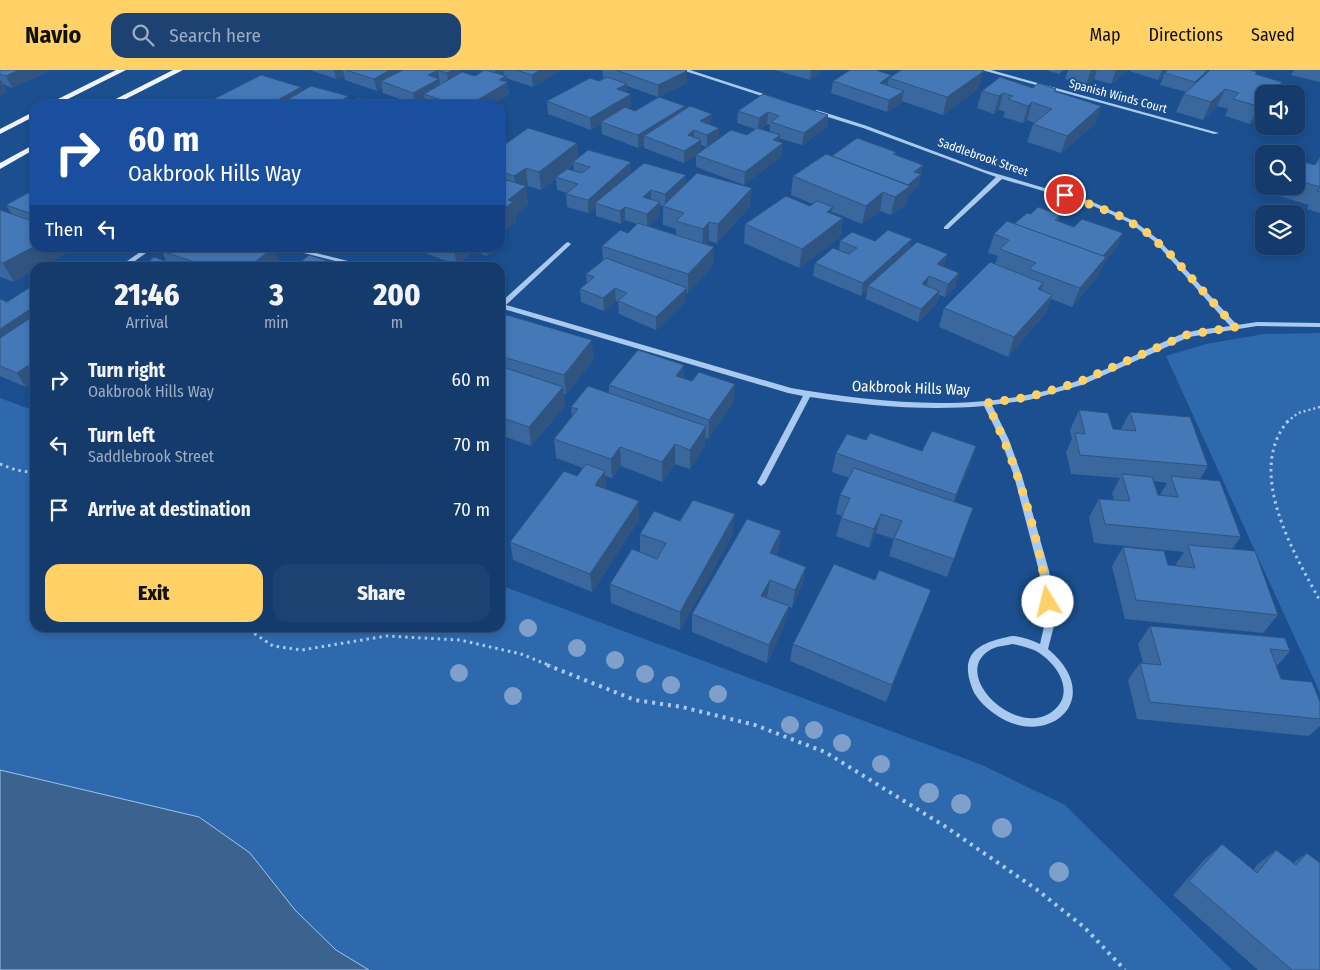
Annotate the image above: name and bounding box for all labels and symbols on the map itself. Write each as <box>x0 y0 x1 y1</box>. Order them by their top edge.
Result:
street label: Spanish Winds Court <box>1067 76 1169 116</box>
street label: Saddlebrook Street <box>936 135 1030 179</box>
pin <box>1044 174 1086 216</box>
street label: Oakbrook Hills Way <box>852 377 971 399</box>
position arrow <box>1021 575 1073 627</box>

